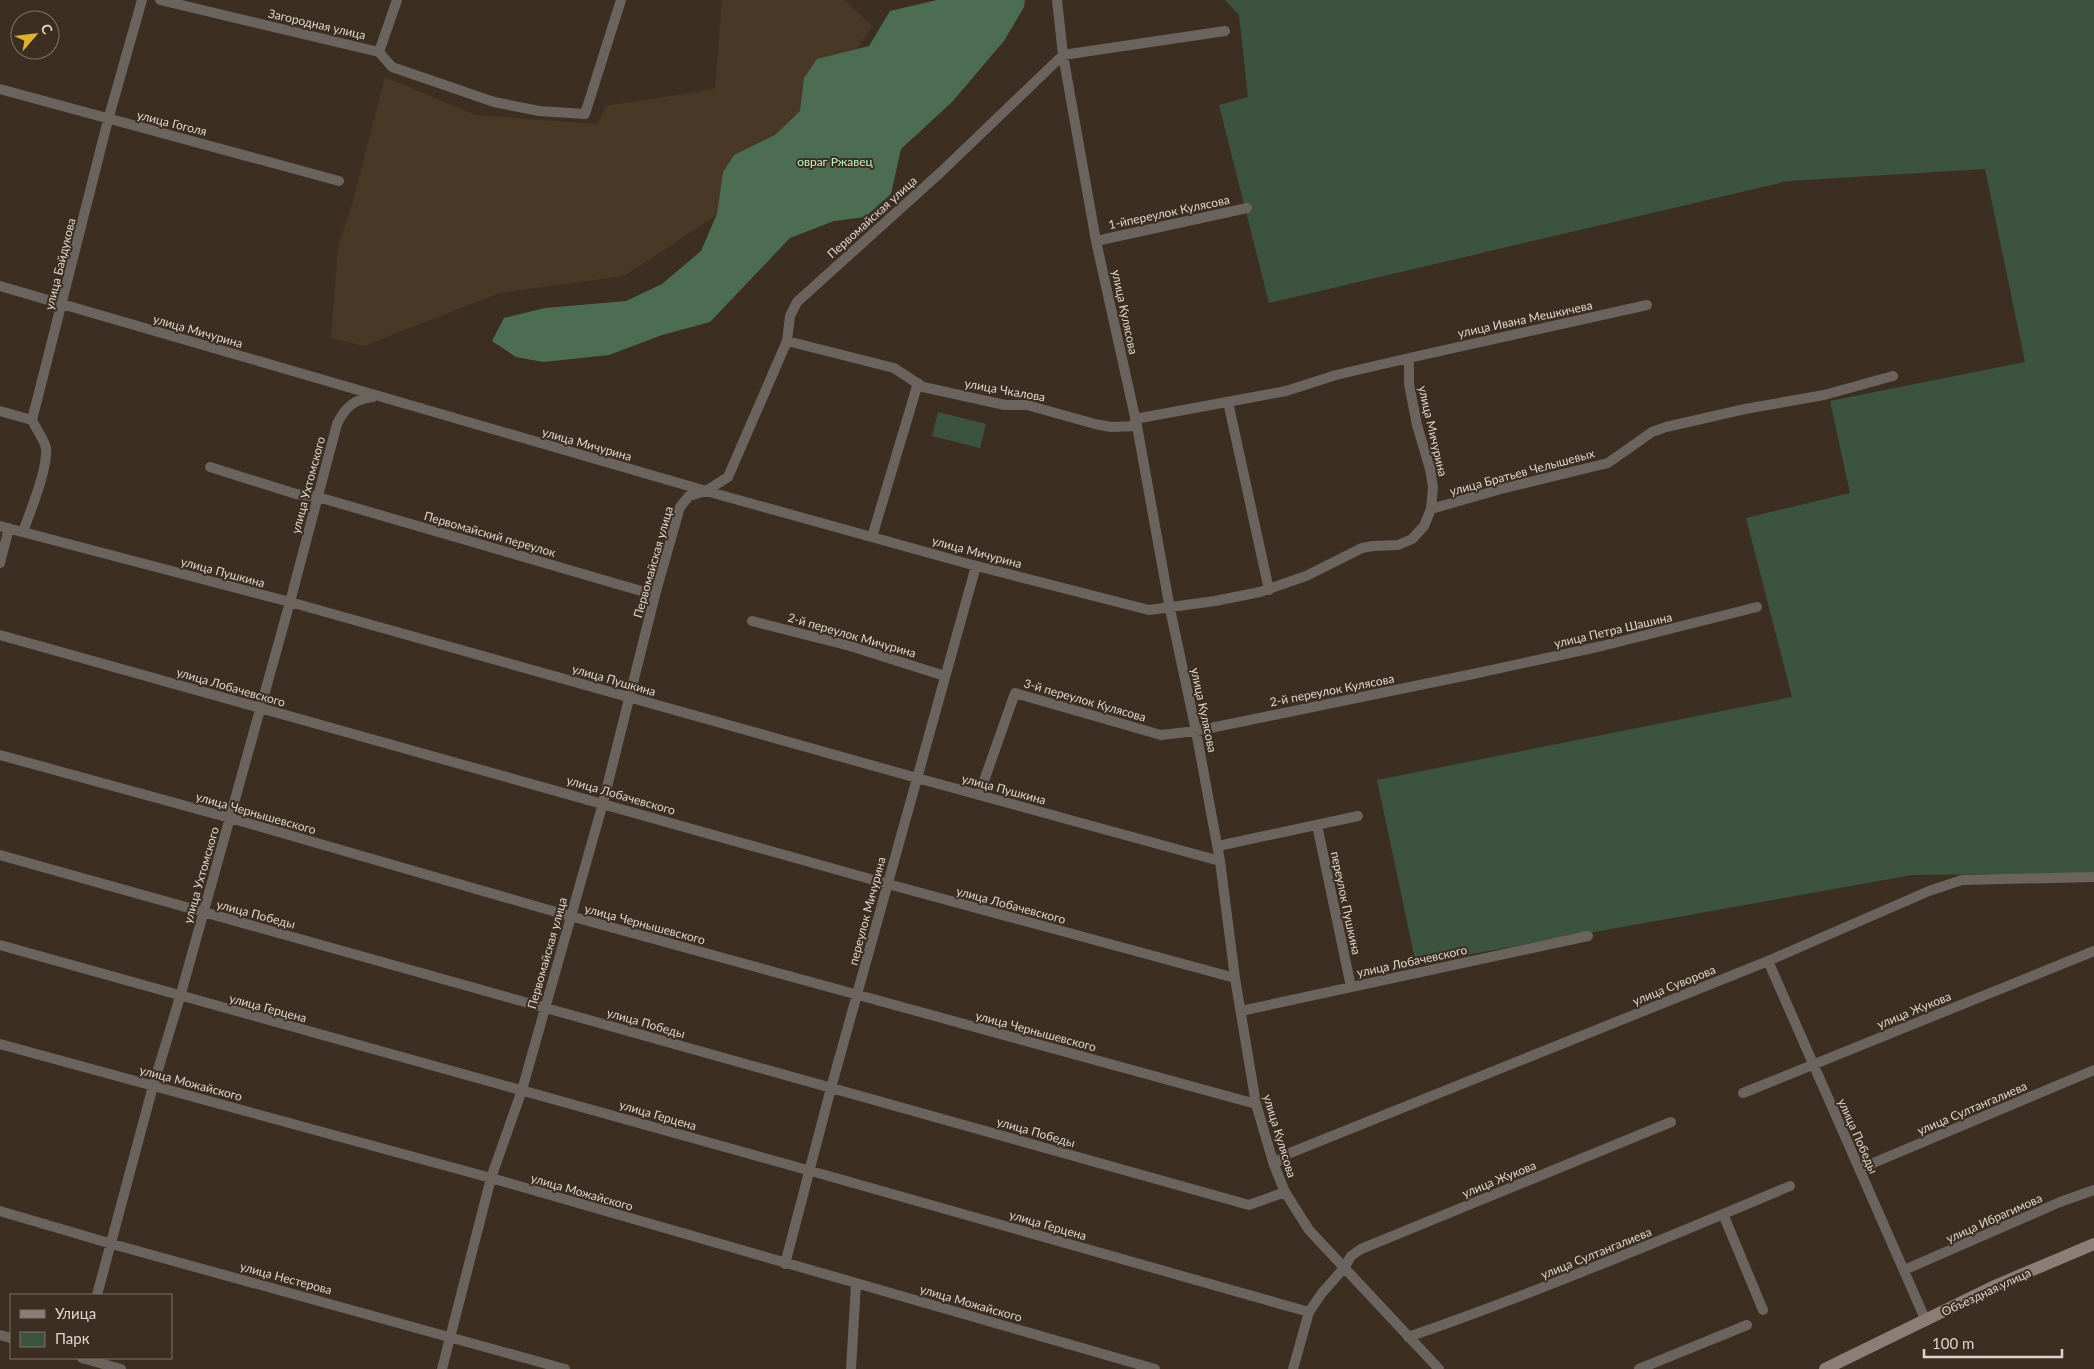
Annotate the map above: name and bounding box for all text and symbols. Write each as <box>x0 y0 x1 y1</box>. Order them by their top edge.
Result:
street label: Загородная улица <box>267 6 367 43</box>
north arrow <box>10 10 60 60</box>
text: С <box>37 21 57 37</box>
street label: улица Гоголя <box>136 107 208 139</box>
park label: овраг Ржавец <box>797 154 874 169</box>
street label: Первомайская улица <box>824 173 920 261</box>
street label: 1-йпереулок Кулясова <box>1107 192 1231 232</box>
street label: улица Байдукова <box>41 216 79 311</box>
street label: улица Кулясова <box>1109 268 1141 356</box>
street label: улица Ивана Мешкичева <box>1456 297 1594 341</box>
street label: улица Мичурина <box>151 311 245 351</box>
street label: улица Чкалова <box>964 376 1047 404</box>
street label: улица Мичурина <box>1415 384 1451 478</box>
street label: улица Мичурина <box>540 424 634 464</box>
street label: улица Ухтомского <box>288 435 328 535</box>
street label: улица Братьев Челышевых <box>1448 445 1596 499</box>
street label: Первомайская улица <box>630 504 676 620</box>
street label: Первомайский переулок <box>422 508 558 560</box>
street label: улица Мичурина <box>930 533 1024 571</box>
street label: улица Пушкина <box>179 554 267 590</box>
street label: 2-й переулок Мичурина <box>786 609 918 661</box>
street label: улица Петра Шашина <box>1552 609 1674 651</box>
street label: улица Пушкина <box>570 661 658 699</box>
street label: улица Лобачевского <box>175 664 287 710</box>
street label: улица Кулясова <box>1188 666 1220 754</box>
street label: 2-й переулок Кулясова <box>1268 671 1396 709</box>
street label: 3-й переулок Кулясова <box>1022 675 1148 725</box>
street label: улица Пушкина <box>960 771 1048 807</box>
street label: улица Лобачевского <box>565 772 677 818</box>
street label: улица Чернышевского <box>194 789 318 837</box>
street label: улица Ухтомского <box>180 825 222 925</box>
street label: переулок Пушкина <box>1328 850 1364 956</box>
street label: переулок Мичурина <box>845 855 889 967</box>
street label: улица Лобачевского <box>955 883 1068 927</box>
street label: Первомайская улица <box>524 895 570 1011</box>
street label: улица Победы <box>215 896 297 932</box>
street label: улица Чернышевского <box>583 901 707 947</box>
street label: улица Лобачевского <box>1355 942 1469 980</box>
street label: улица Суворова <box>1630 962 1718 1008</box>
street label: улица Жукова <box>1875 988 1953 1032</box>
street label: улица Герцена <box>228 990 308 1026</box>
street label: улица Победы <box>605 1005 687 1041</box>
street label: улица Чернышевского <box>974 1008 1098 1054</box>
street label: улица Можайского <box>138 1062 244 1104</box>
street label: улица Султангалиева <box>1915 1078 2029 1138</box>
street label: улица Кулясова <box>1260 1093 1300 1179</box>
street label: улица Победы <box>1835 1096 1881 1176</box>
street label: улица Герцена <box>618 1097 698 1133</box>
street label: улица Победы <box>995 1114 1077 1150</box>
street label: улица Жукова <box>1460 1157 1538 1201</box>
street label: улица Можайского <box>529 1170 635 1214</box>
street label: улица Ибрагимова <box>1944 1190 2044 1246</box>
street label: улица Герцена <box>1008 1207 1088 1243</box>
street label: улица Султангалиева <box>1538 1224 1654 1282</box>
street label: улица Нестерова <box>238 1259 334 1297</box>
street label: Объездная улица <box>1939 1265 2033 1319</box>
street label: улица Можайского <box>918 1281 1024 1325</box>
legend <box>10 1294 172 1359</box>
text: Улица <box>55 1304 96 1322</box>
scale bar <box>1924 1326 2062 1358</box>
text: Парк <box>55 1329 90 1347</box>
text: 100 m <box>1932 1334 1974 1352</box>

